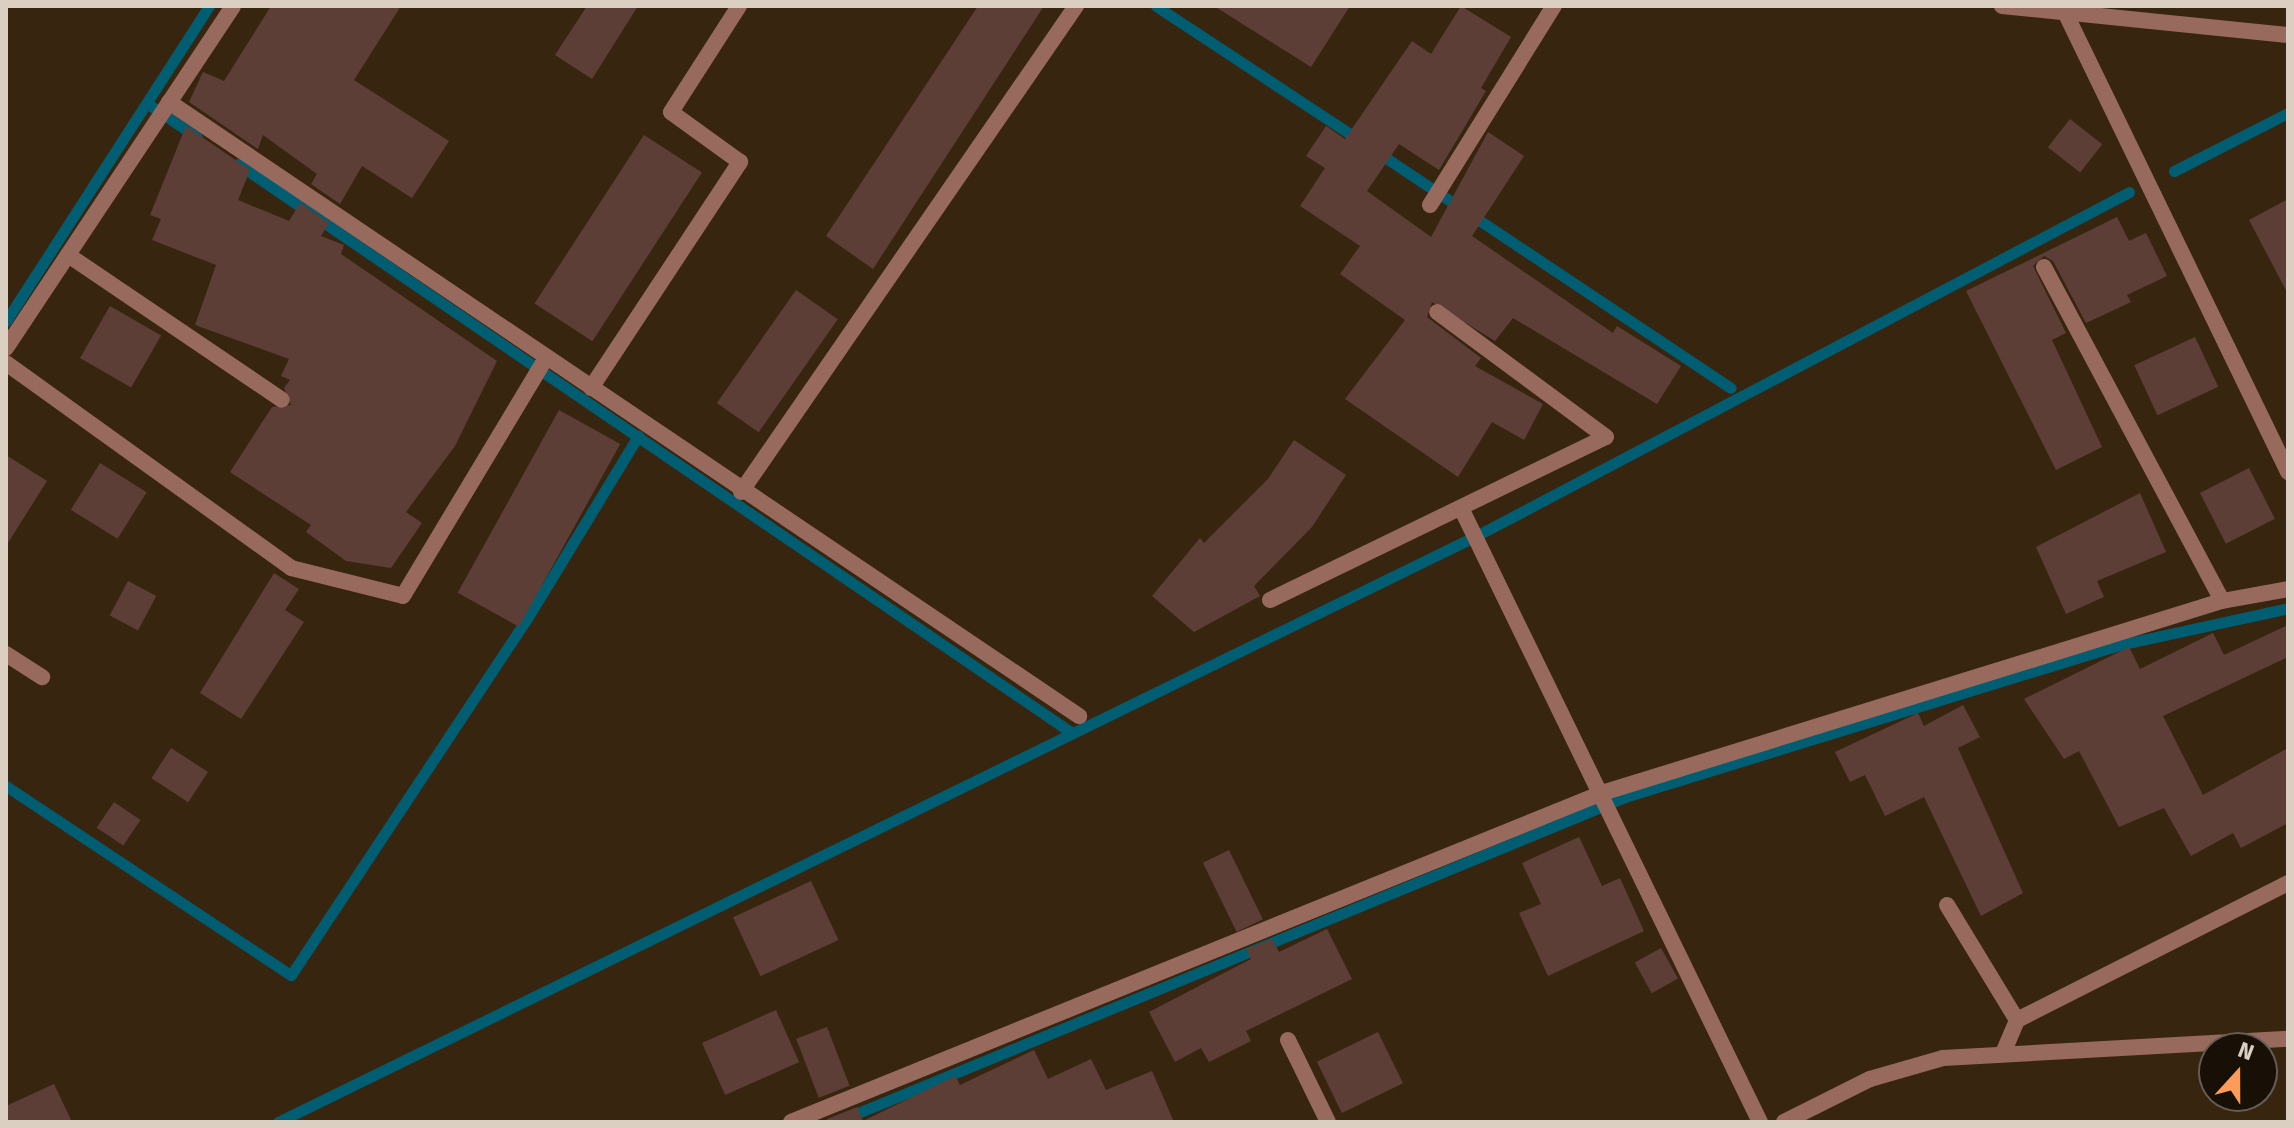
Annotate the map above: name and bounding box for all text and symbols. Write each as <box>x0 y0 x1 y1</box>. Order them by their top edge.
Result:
north arrow <box>2198 1032 2278 1112</box>
text: N <box>2234 1036 2258 1066</box>

